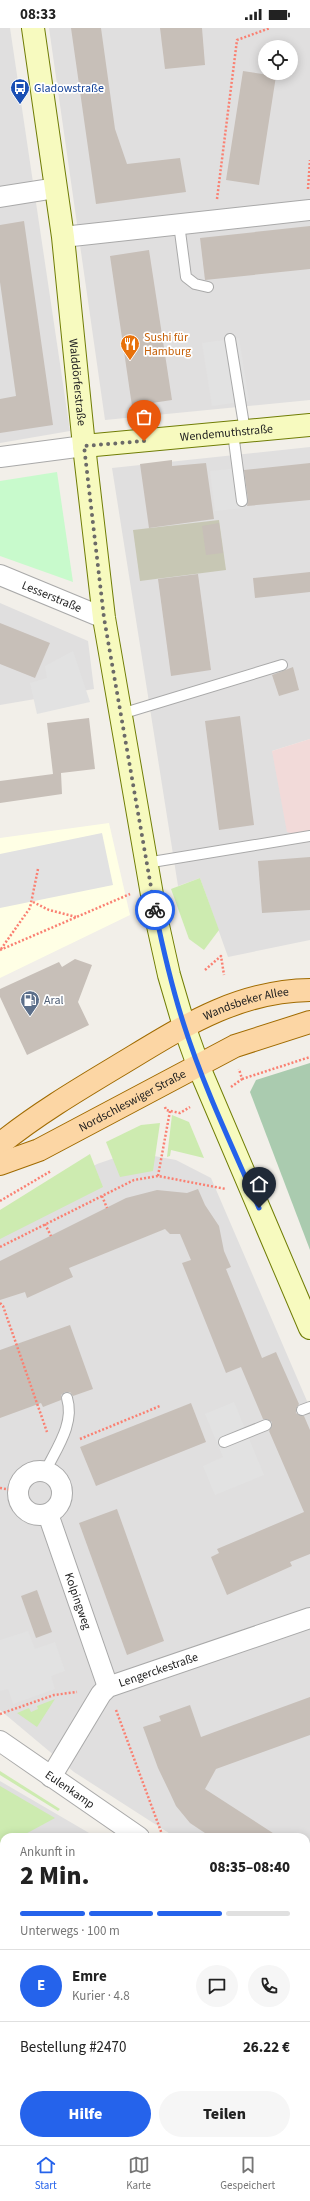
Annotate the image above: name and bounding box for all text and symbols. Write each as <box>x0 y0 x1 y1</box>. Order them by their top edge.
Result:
text: 08:33 <box>20 4 56 25</box>
map controls <box>258 40 298 80</box>
button: locate <box>258 40 298 80</box>
bus stop icon: Gladowstraße <box>9 77 31 105</box>
place label: Gladowstraße <box>34 80 104 97</box>
place label: Sushi für Hamburg <box>144 329 191 360</box>
restaurant icon: Sushi für Hamburg <box>119 333 141 361</box>
street label: Walddörferstraße <box>65 338 90 427</box>
pin <box>127 400 161 441</box>
icon: bag <box>133 406 155 428</box>
street label: Wendemuthstraße <box>179 420 274 446</box>
street label: Lesserstraße <box>19 576 84 616</box>
courier <box>135 890 175 930</box>
icon: bike <box>144 899 166 921</box>
street label: Wandsbeker Allee <box>200 983 290 1025</box>
fuel station icon: Aral <box>19 989 41 1017</box>
place label: Aral <box>44 992 64 1009</box>
street label: Nordschleswiger Straße <box>76 1065 189 1136</box>
pin <box>242 1167 276 1208</box>
icon: home <box>248 1173 270 1195</box>
street label: Kolpingweg <box>60 1570 96 1632</box>
street label: Lengerckestraße <box>116 1648 200 1691</box>
street label: Eulenkamp <box>42 1766 98 1813</box>
text: Ankunft in <box>20 1843 75 1861</box>
text: 2 Min. <box>20 1857 89 1894</box>
text: 08:35–08:40 <box>209 1857 290 1878</box>
text: Unterwegs · 100 m <box>20 1922 120 1940</box>
button: chat <box>196 1965 238 2007</box>
button: phone <box>248 1965 290 2007</box>
text: Emre <box>72 1966 107 1987</box>
text: E <box>37 1975 45 1996</box>
text: Kurier · 4.8 <box>72 1987 130 2005</box>
text: Bestellung #2470 <box>20 2037 126 2058</box>
text: 26.22 € <box>243 2037 290 2058</box>
button: Hilfe <box>20 2091 151 2137</box>
button: Teilen <box>159 2091 290 2137</box>
tab: Start <box>35 2154 57 2193</box>
tab: Karte <box>126 2154 151 2193</box>
tab: Gespeichert <box>220 2154 275 2193</box>

